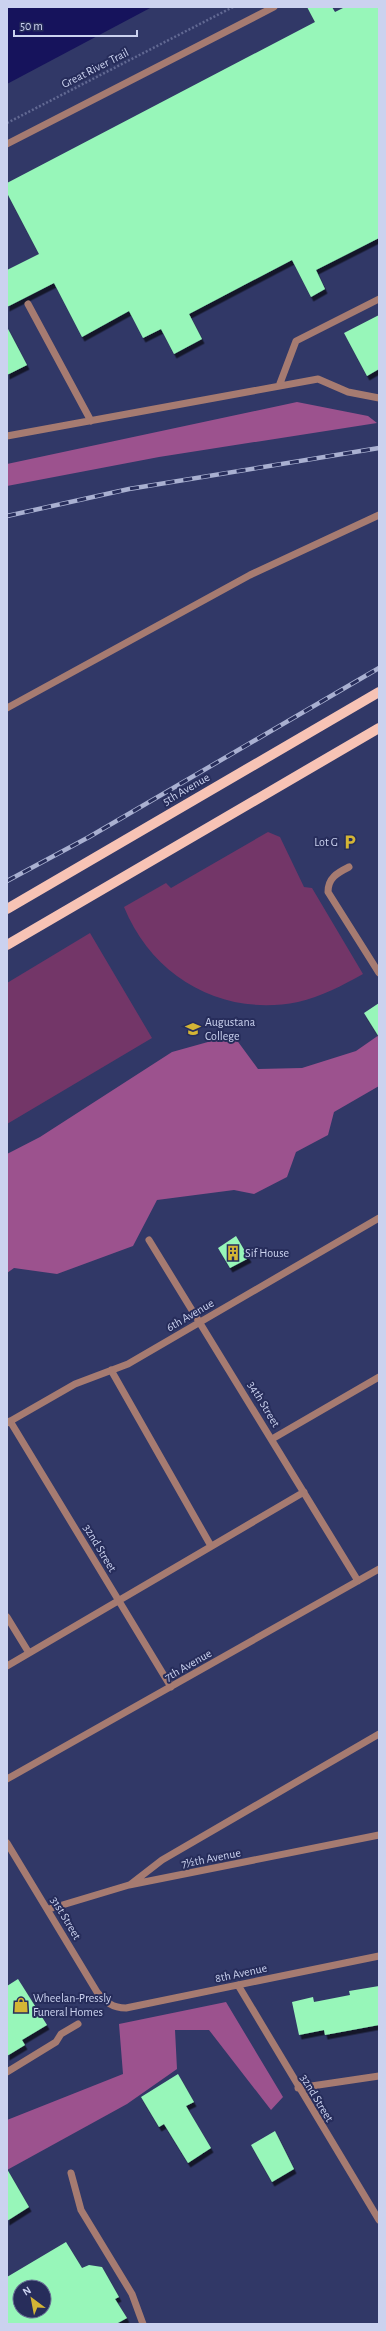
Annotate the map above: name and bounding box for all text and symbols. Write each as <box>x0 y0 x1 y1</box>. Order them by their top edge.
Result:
scale bar <box>14 12 137 38</box>
text: 50 m <box>20 20 43 32</box>
street label: Great River Trail <box>59 46 131 90</box>
street label: 5th Avenue <box>160 771 212 807</box>
parking icon: Lot G <box>341 833 359 851</box>
place label: Lot G <box>314 836 338 848</box>
place label: Augustana College <box>205 1016 256 1042</box>
school or university icon: Augustana College <box>184 1020 202 1038</box>
building icon: Sif House <box>224 1244 242 1262</box>
place label: Sif House <box>245 1247 289 1259</box>
street label: 6th Avenue <box>164 1297 216 1333</box>
street label: 34th Street <box>246 1379 282 1429</box>
street label: 32nd Street <box>81 1522 119 1574</box>
street label: 7th Avenue <box>162 1647 214 1683</box>
street label: 7½th Avenue <box>180 1846 242 1870</box>
street label: 31st Street <box>49 1895 83 1942</box>
street label: 8th Avenue <box>214 1962 268 1984</box>
place label: Wheelan-Pressly Funeral Homes <box>33 1992 111 2018</box>
shop icon: Wheelan-Pressly Funeral Homes <box>12 1996 30 2014</box>
street label: 32nd Street <box>298 2072 336 2124</box>
north arrow <box>12 2279 52 2319</box>
text: N <box>21 2284 33 2298</box>

